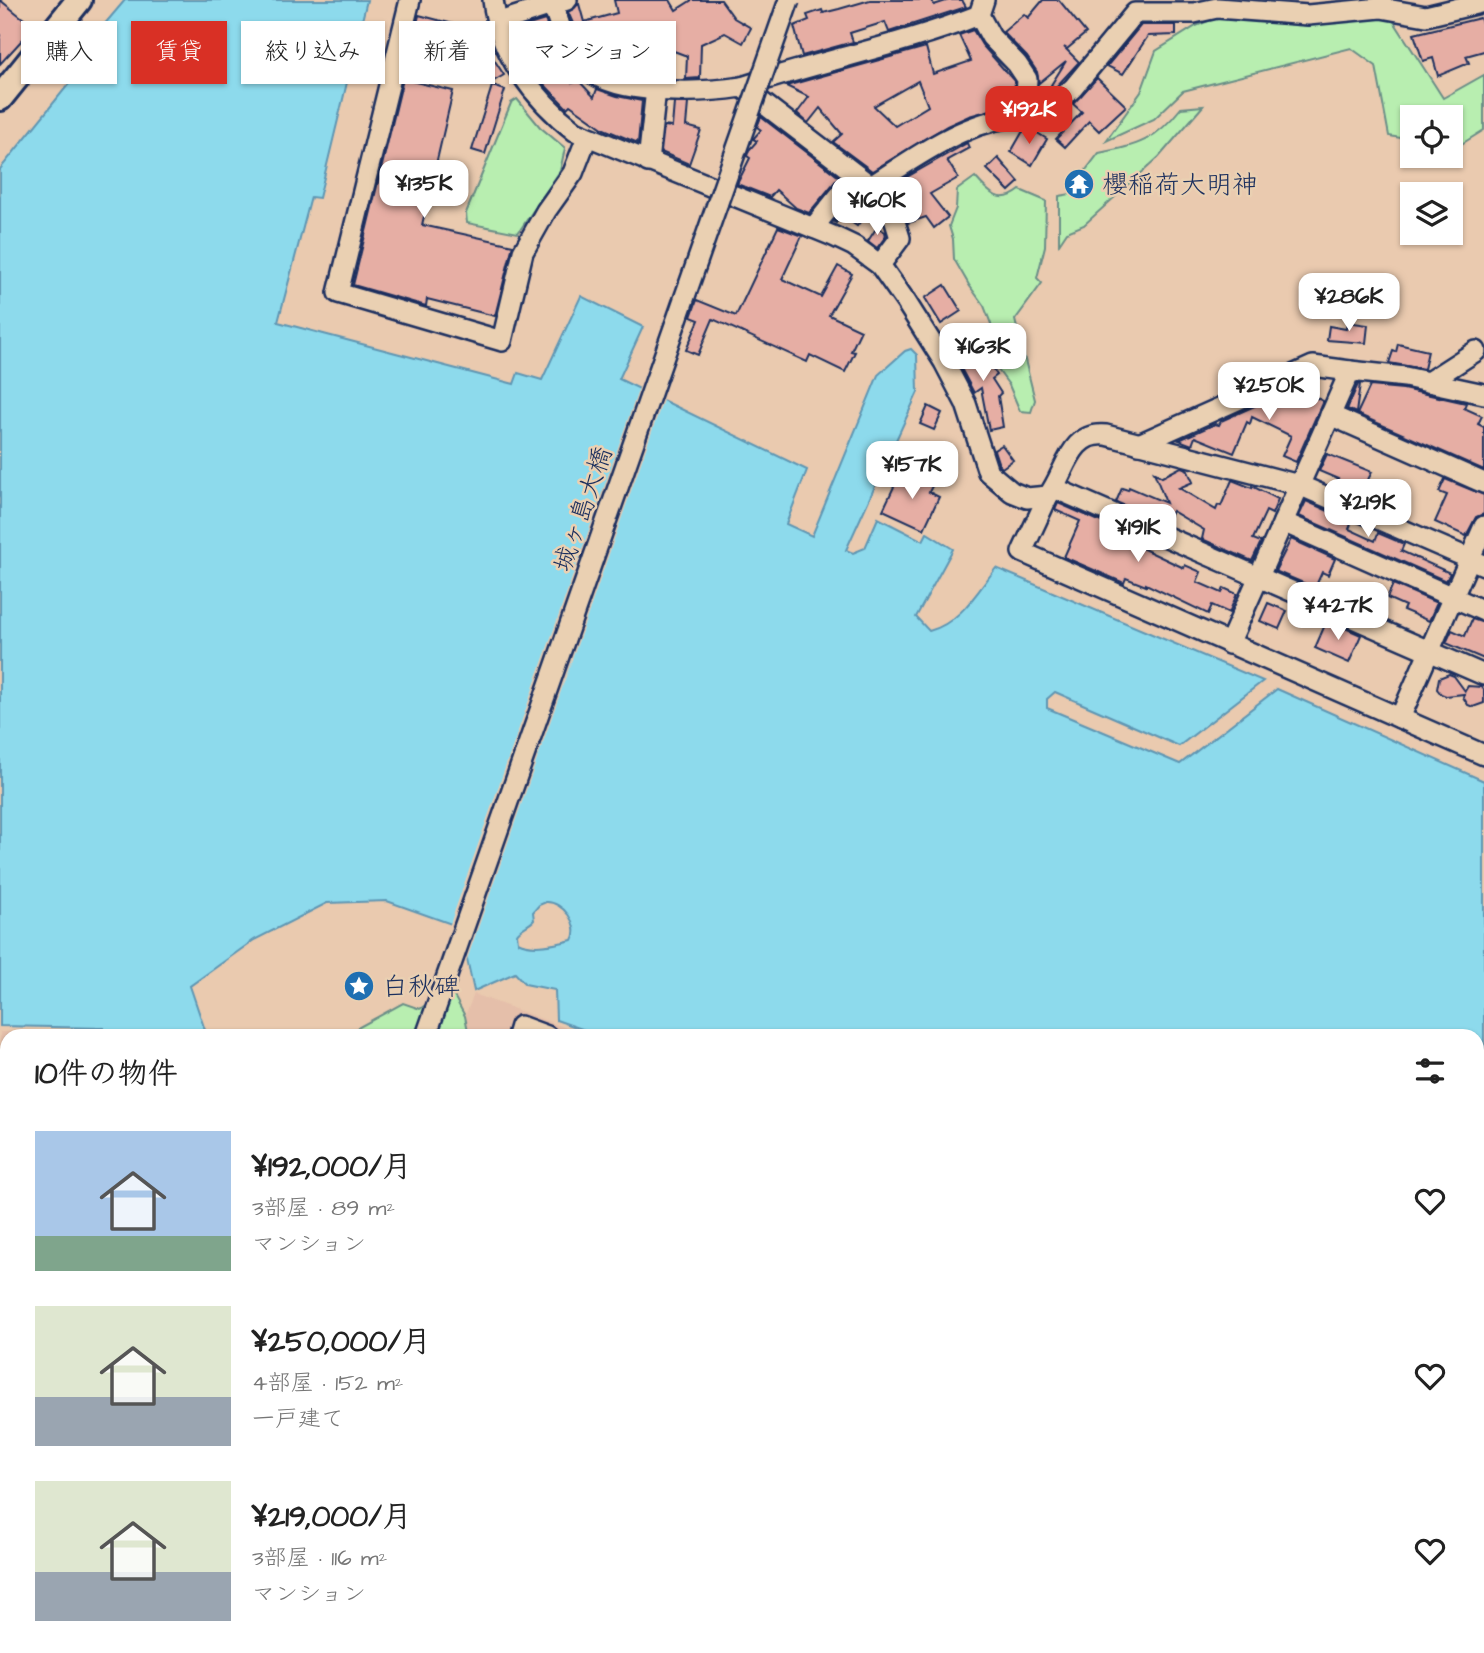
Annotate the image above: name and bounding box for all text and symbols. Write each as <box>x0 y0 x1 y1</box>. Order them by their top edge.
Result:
chip: 購入 <box>21 21 117 84</box>
chip: 賃貸 <box>131 21 227 84</box>
chip: 絞り込み <box>241 21 385 84</box>
chip: 新着 <box>399 21 495 84</box>
chip: マンション <box>509 21 676 84</box>
pin: ¥192K <box>980 86 1078 146</box>
text: ¥192K <box>1001 93 1057 125</box>
map controls <box>1400 105 1463 245</box>
button: locate <box>1400 105 1463 168</box>
pin: ¥135K <box>375 160 473 220</box>
text: ¥135K <box>395 167 453 199</box>
temple icon: 櫻稲荷大明神 <box>1062 167 1096 201</box>
place label: 櫻稲荷大明神 <box>1102 167 1258 203</box>
pin: ¥160K <box>828 177 926 237</box>
button: layers <box>1400 182 1463 245</box>
text: ¥160K <box>848 184 906 216</box>
pin: ¥286K <box>1300 274 1398 333</box>
text: ¥286K <box>1315 280 1383 312</box>
pin: ¥163K <box>934 324 1032 383</box>
text: ¥163K <box>955 330 1011 362</box>
pin: ¥250K <box>1220 362 1318 422</box>
text: ¥250K <box>1234 369 1304 401</box>
street label: 城ヶ島大橋 <box>545 442 621 577</box>
pin: ¥157K <box>863 442 961 501</box>
text: ¥157K <box>882 448 942 480</box>
pin: ¥219K <box>1319 480 1417 539</box>
text: ¥219K <box>1340 486 1396 518</box>
pin: ¥191K <box>1089 504 1187 564</box>
text: ¥191K <box>1115 511 1161 543</box>
pin: ¥427K <box>1289 582 1387 642</box>
text: ¥427K <box>1303 589 1373 621</box>
place icon: 白秋碑 <box>342 969 376 1003</box>
place label: 白秋碑 <box>382 969 460 1005</box>
icon: filters <box>1411 1052 1449 1090</box>
text: 10件の物件 <box>35 1053 178 1095</box>
text: ¥192,000/月 <box>252 1146 412 1188</box>
icon: home <box>91 1159 175 1243</box>
icon: heart <box>1411 1182 1449 1220</box>
text: 3部屋 · 89 m² <box>252 1192 395 1224</box>
text: マンション <box>252 1228 366 1260</box>
text: ¥250,000/月 <box>252 1321 431 1363</box>
icon: home <box>91 1334 175 1418</box>
icon: heart <box>1411 1357 1449 1395</box>
text: 4部屋 · 152 m² <box>252 1367 403 1399</box>
text: 一戸建て <box>252 1403 344 1435</box>
text: ¥219,000/月 <box>252 1496 412 1538</box>
icon: home <box>91 1509 175 1593</box>
icon: heart <box>1411 1532 1449 1570</box>
text: 3部屋 · 116 m² <box>252 1542 387 1574</box>
text: マンション <box>252 1578 366 1610</box>

